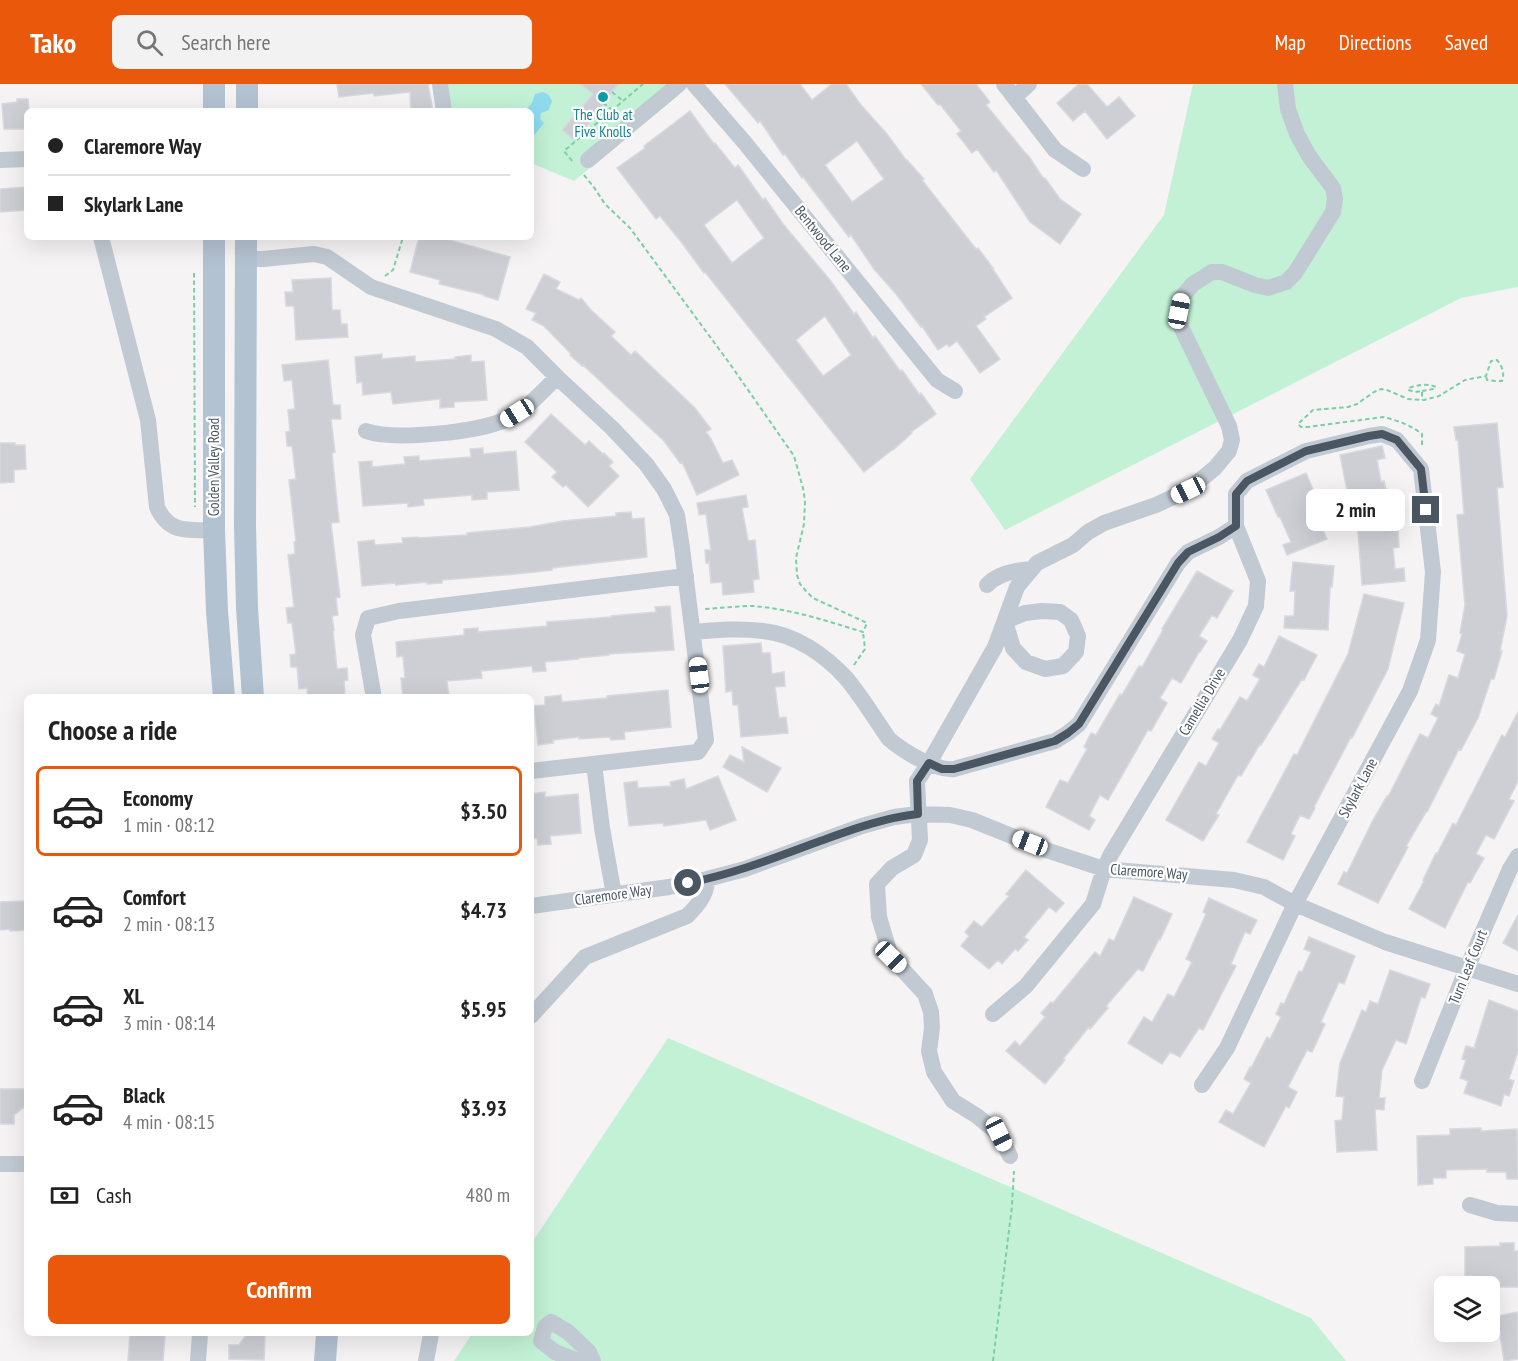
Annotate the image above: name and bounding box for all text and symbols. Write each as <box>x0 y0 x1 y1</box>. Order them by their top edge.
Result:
search box <box>112 15 532 69</box>
text: Tako <box>30 24 76 61</box>
icon: search <box>133 26 166 59</box>
text: Search here <box>181 28 271 56</box>
text: Map <box>1275 29 1306 56</box>
text: Directions <box>1339 29 1412 56</box>
text: Saved <box>1445 29 1488 56</box>
marker: The Club at Five Knolls <box>596 90 610 104</box>
place label: The Club at Five Knolls <box>573 105 633 141</box>
text: Claremore Way <box>84 132 201 160</box>
text: Skylark Lane <box>84 190 184 218</box>
street label: Bentwood Lane <box>791 202 856 276</box>
car <box>1167 292 1191 330</box>
car <box>497 396 537 430</box>
street label: Golden Valley Road <box>204 418 223 516</box>
car <box>1168 474 1208 506</box>
callout: 2 min <box>1306 489 1405 531</box>
route end <box>1412 496 1439 523</box>
text: 2 min <box>1335 497 1376 523</box>
car <box>688 656 710 694</box>
street label: Camellia Drive <box>1174 665 1229 739</box>
text: Choose a ride <box>48 713 177 747</box>
street label: Skylark Lane <box>1334 755 1381 821</box>
icon: car <box>51 784 105 838</box>
text: Economy <box>123 784 193 812</box>
text: $3.50 <box>460 797 507 825</box>
text: 1 min · 08:12 <box>123 812 215 838</box>
car <box>1010 828 1050 858</box>
street label: Claremore Way <box>1110 859 1189 884</box>
route start <box>674 869 701 896</box>
street label: Claremore Way <box>573 880 653 909</box>
icon: car <box>51 883 105 937</box>
text: Comfort <box>123 883 186 911</box>
text: $4.73 <box>460 896 507 924</box>
text: 2 min · 08:13 <box>123 911 215 937</box>
street label: Turn Leaf Court <box>1444 927 1491 1007</box>
car <box>872 938 910 976</box>
icon: car <box>51 982 105 1036</box>
text: XL <box>123 982 144 1010</box>
text: $5.95 <box>460 995 507 1023</box>
text: 3 min · 08:14 <box>123 1010 215 1036</box>
icon: car <box>51 1081 105 1135</box>
text: Black <box>123 1081 165 1109</box>
text: $3.93 <box>460 1094 507 1122</box>
text: 4 min · 08:15 <box>123 1109 215 1135</box>
car <box>983 1114 1015 1154</box>
icon: cash <box>48 1179 81 1212</box>
text: Cash <box>96 1181 132 1209</box>
text: 480 m <box>466 1182 510 1208</box>
button: Confirm <box>48 1255 510 1324</box>
map controls <box>1434 1276 1500 1342</box>
button: layers <box>1434 1276 1500 1342</box>

